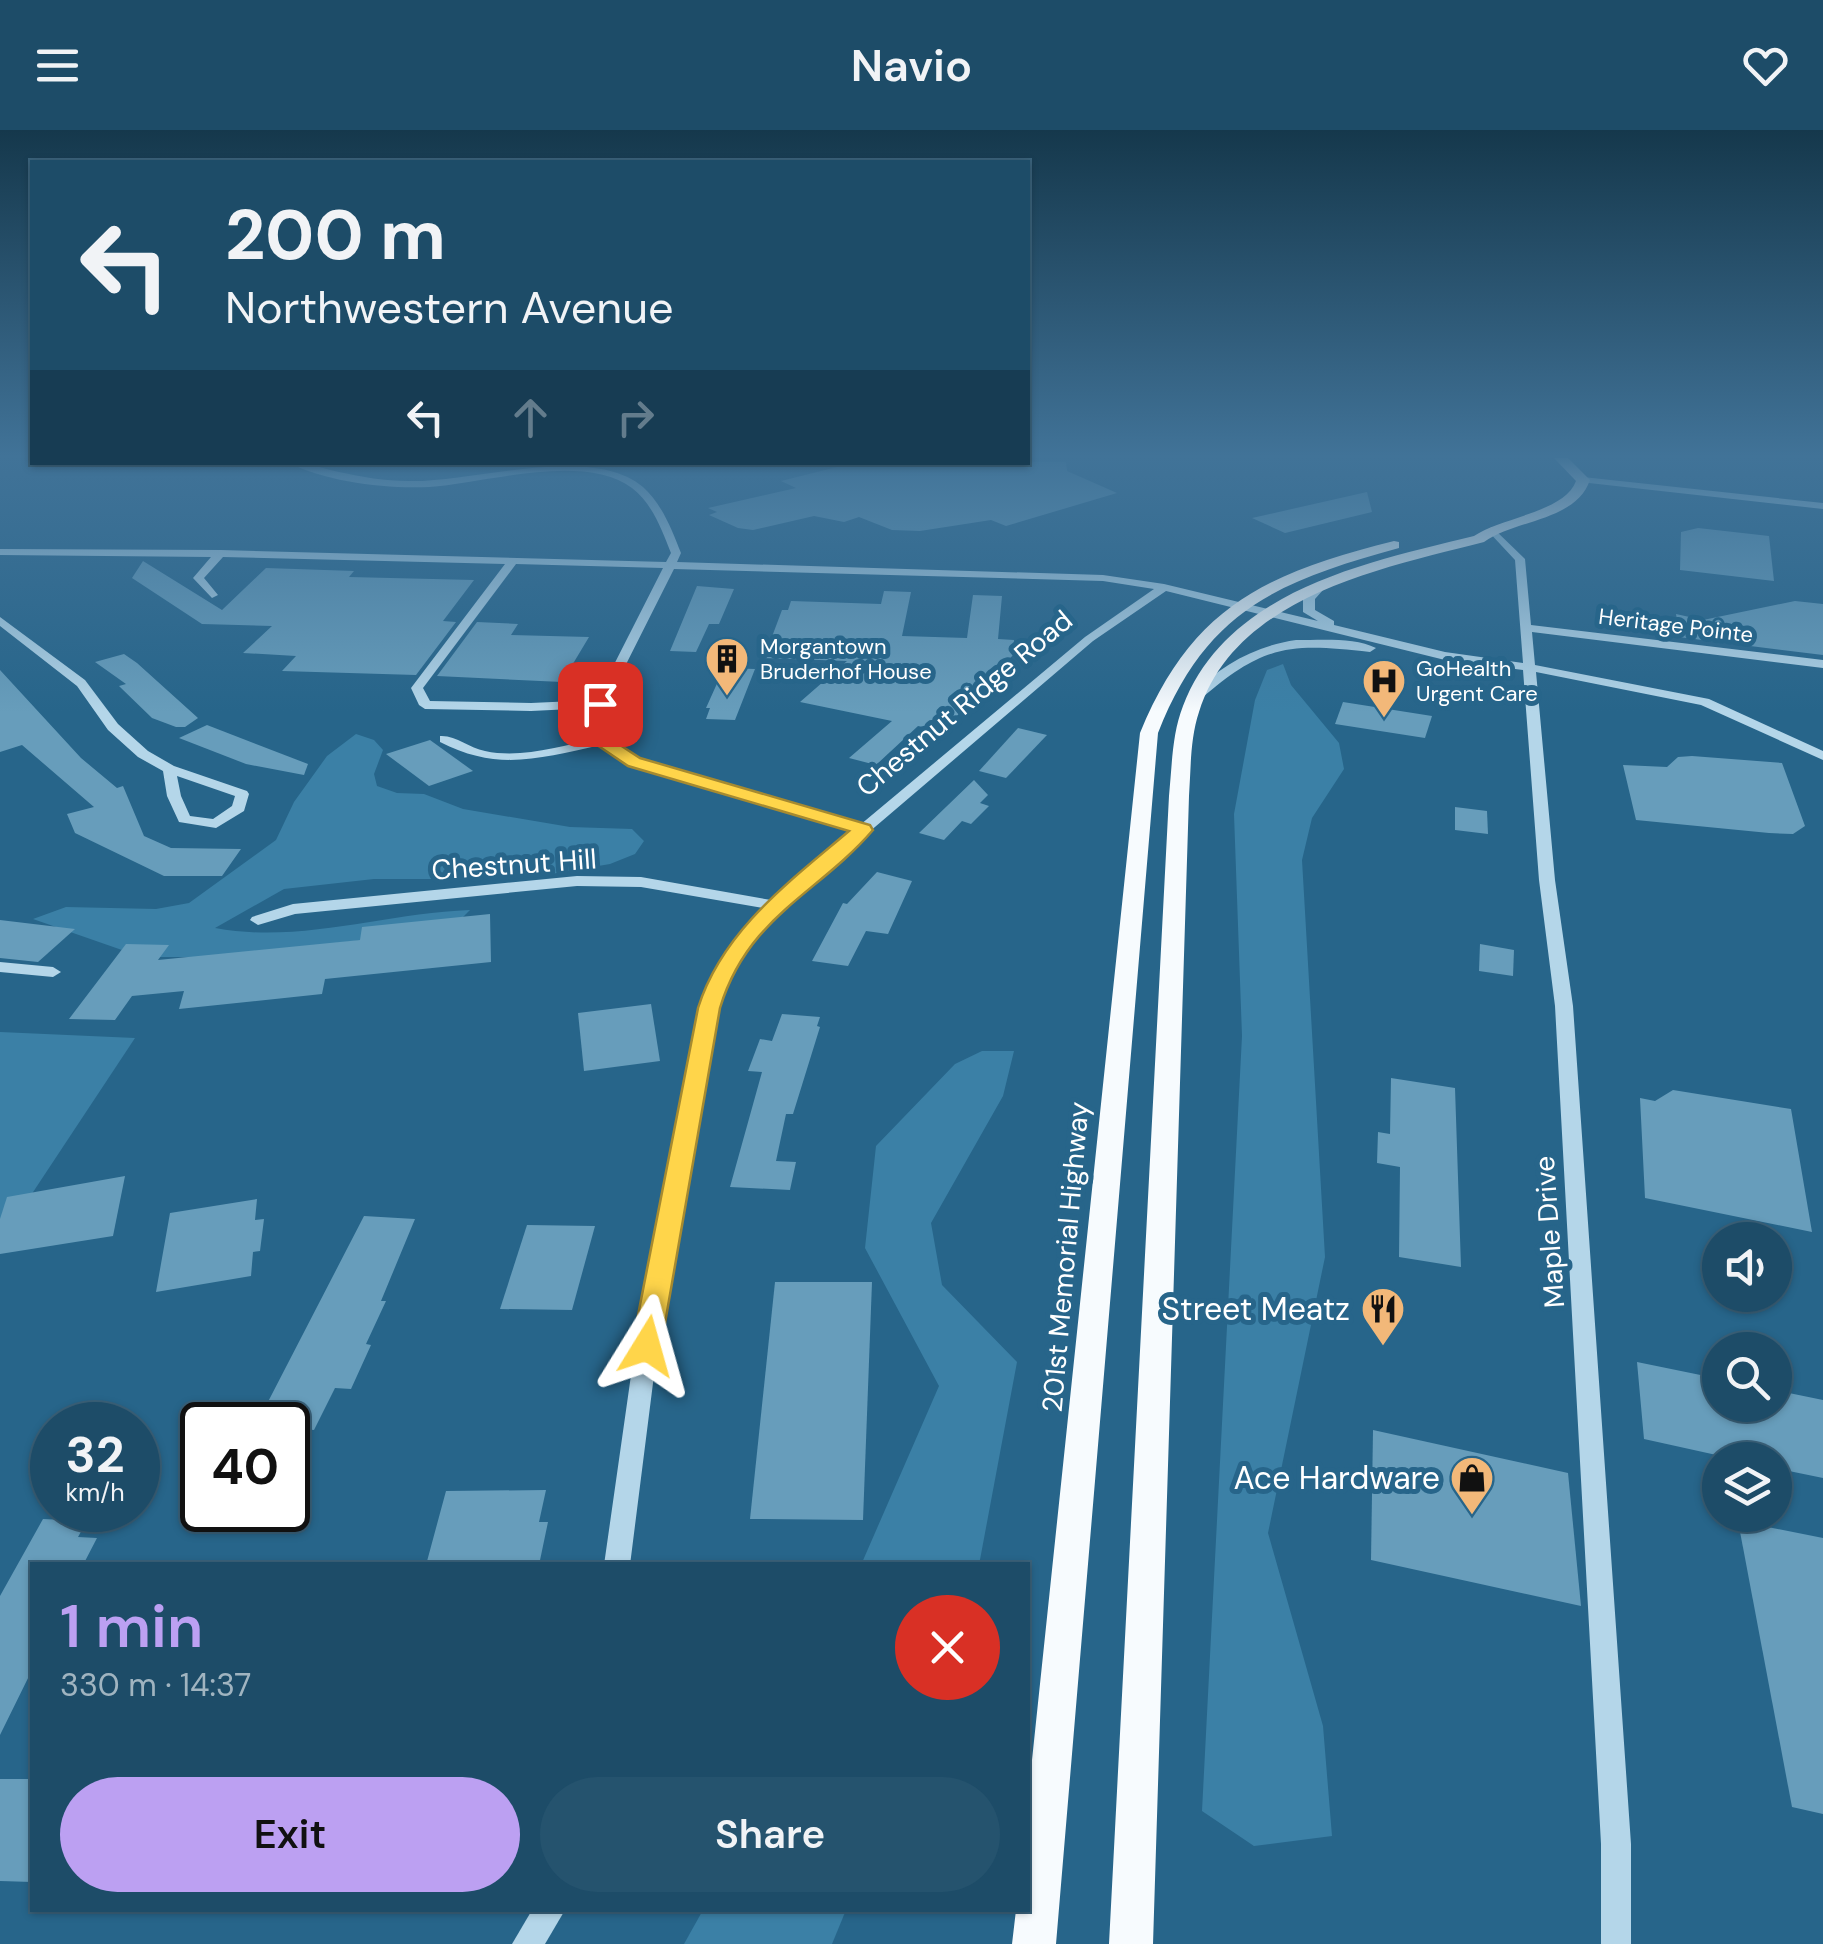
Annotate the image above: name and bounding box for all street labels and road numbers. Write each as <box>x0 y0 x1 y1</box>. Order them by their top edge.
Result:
street label: Chestnut Ridge Road <box>848 602 1080 805</box>
street label: Heritage Pointe <box>1597 602 1755 649</box>
street label: Chestnut Hill <box>430 840 598 889</box>
street label: 201st Memorial Highway <box>1033 1100 1097 1414</box>
street label: Maple Drive <box>1526 1155 1573 1309</box>

